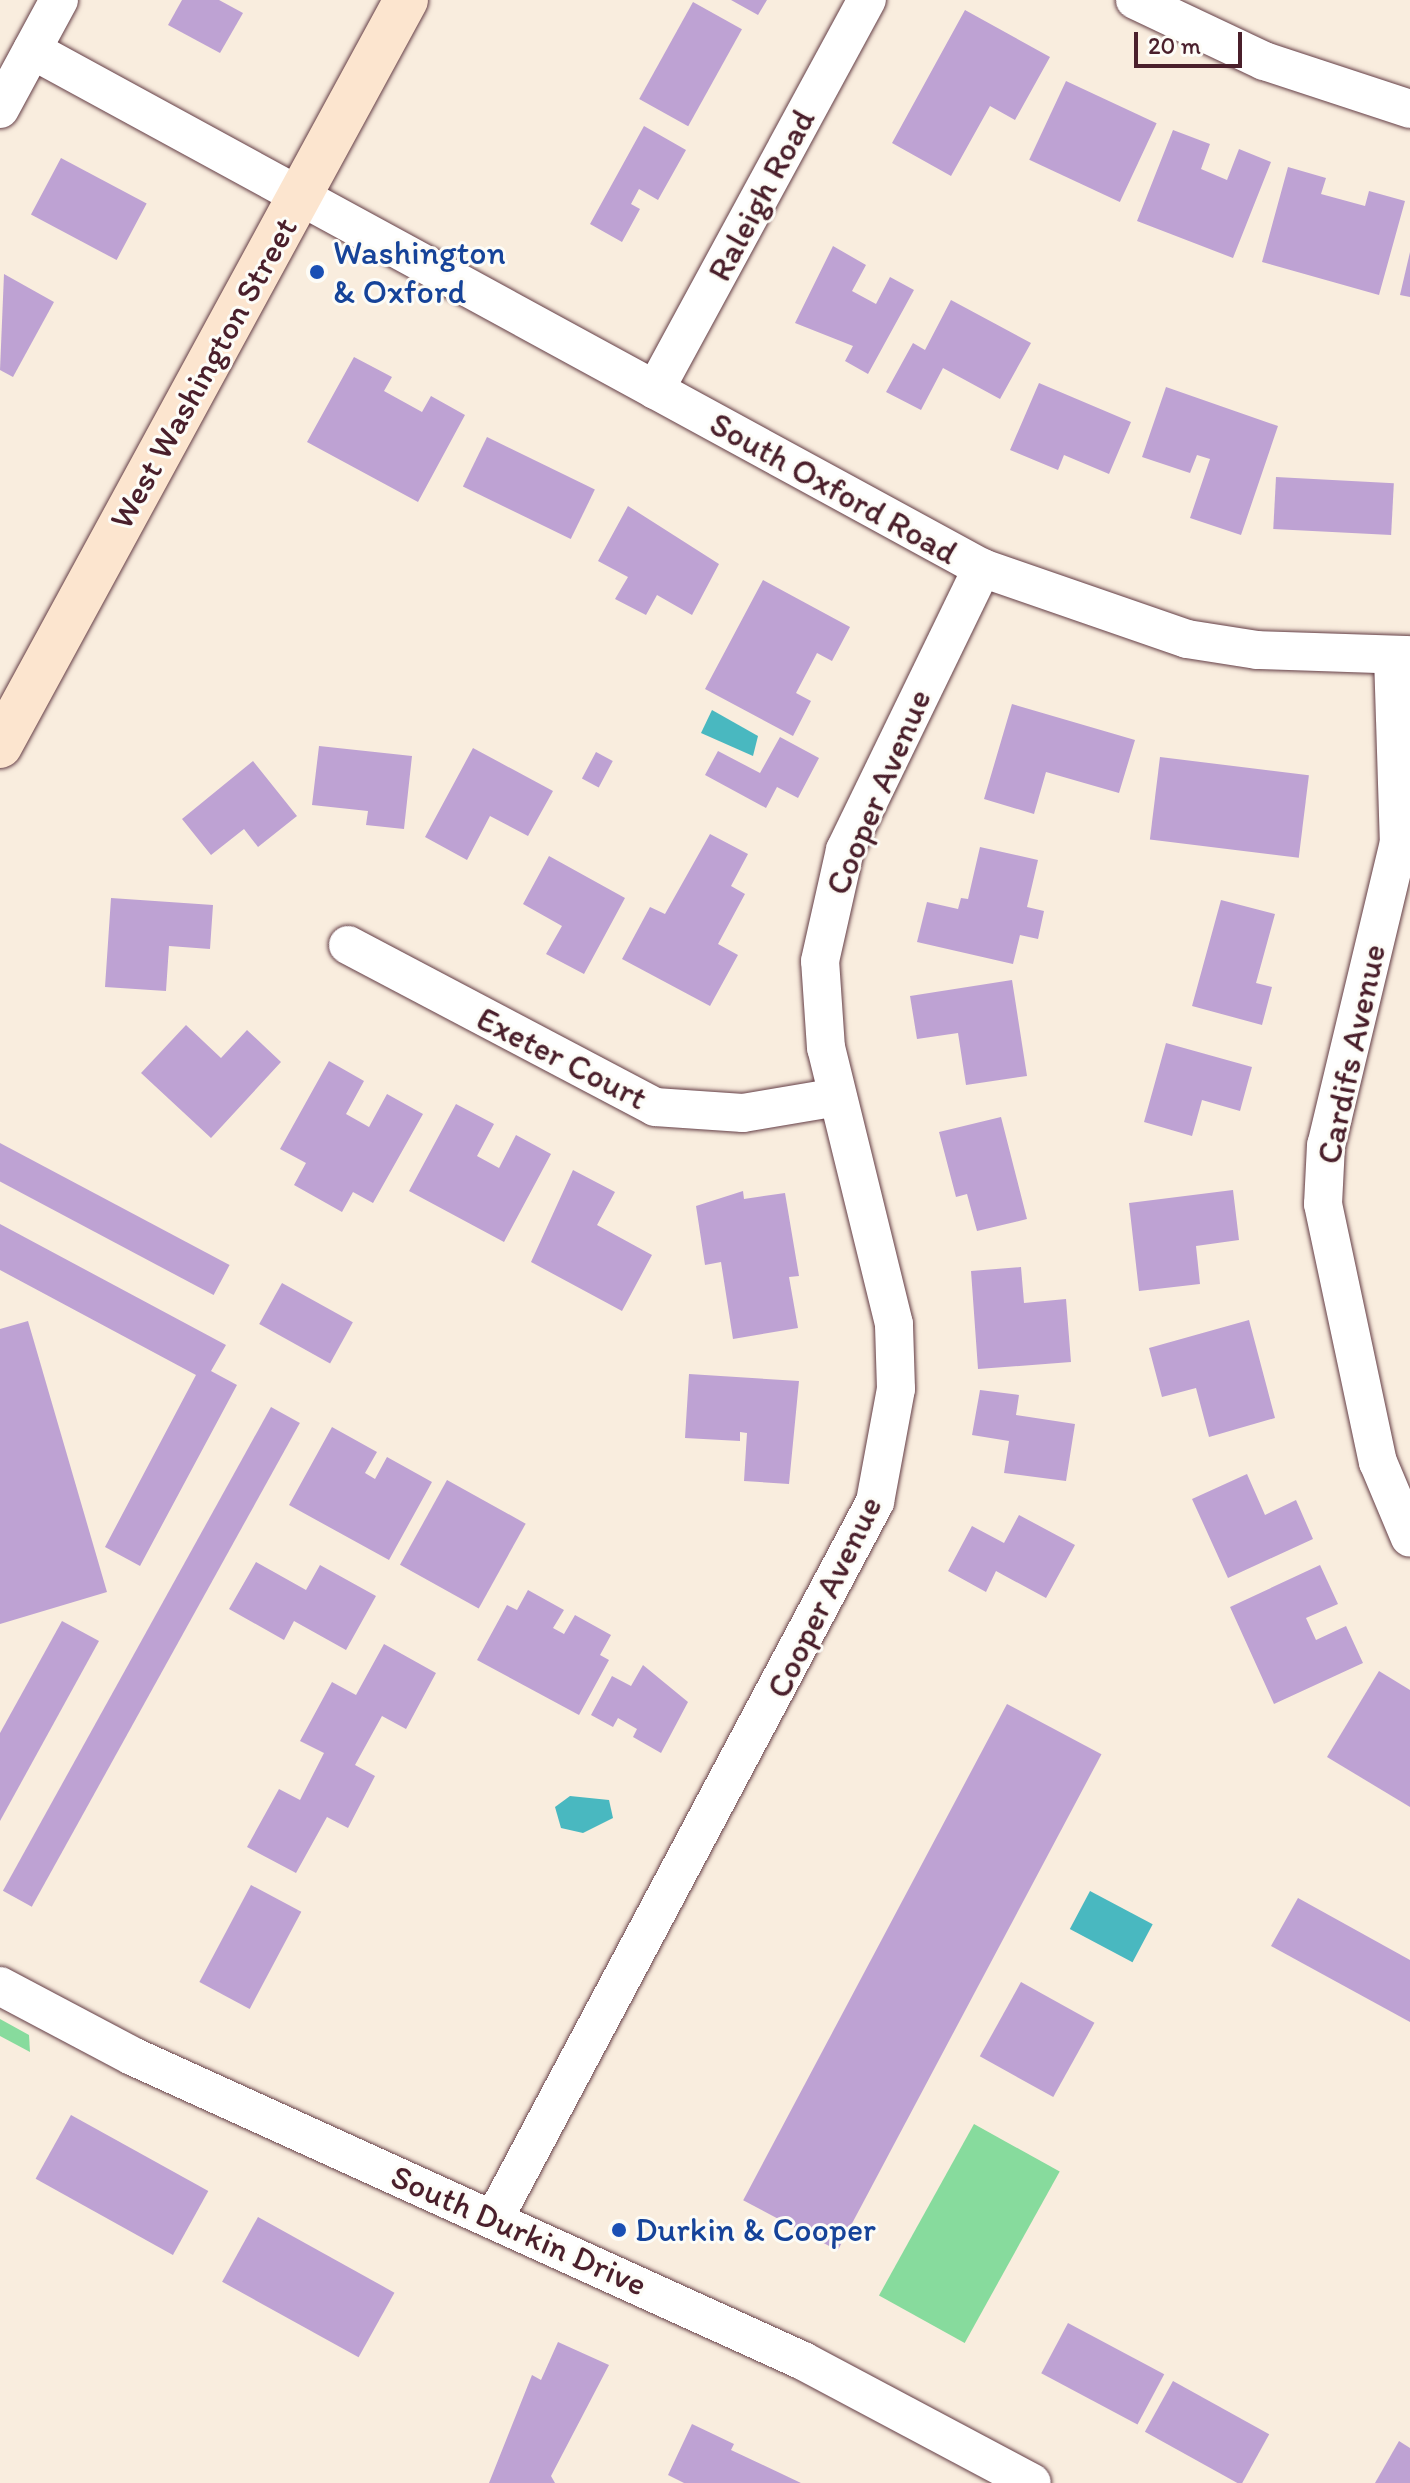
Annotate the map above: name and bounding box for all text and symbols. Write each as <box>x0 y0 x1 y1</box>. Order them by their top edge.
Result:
scale bar <box>1138 16 1246 66</box>
text: 20 m <box>1148 31 1201 60</box>
street label: Raleigh Road <box>699 102 823 288</box>
street label: West Washington Street <box>100 210 306 536</box>
place label: Washington & Oxford <box>333 232 506 312</box>
marker: Washington & Oxford <box>308 263 326 281</box>
street label: South Oxford Road <box>703 403 965 573</box>
street label: Cooper Avenue <box>817 684 939 900</box>
street label: Cardifs Avenue <box>1308 941 1394 1167</box>
street label: Exeter Court <box>470 998 654 1118</box>
street label: Cooper Avenue <box>758 1490 890 1704</box>
street label: South Durkin Drive <box>384 2155 654 2305</box>
place label: Durkin & Cooper <box>635 2210 876 2250</box>
marker: Durkin & Cooper <box>610 2221 628 2239</box>

